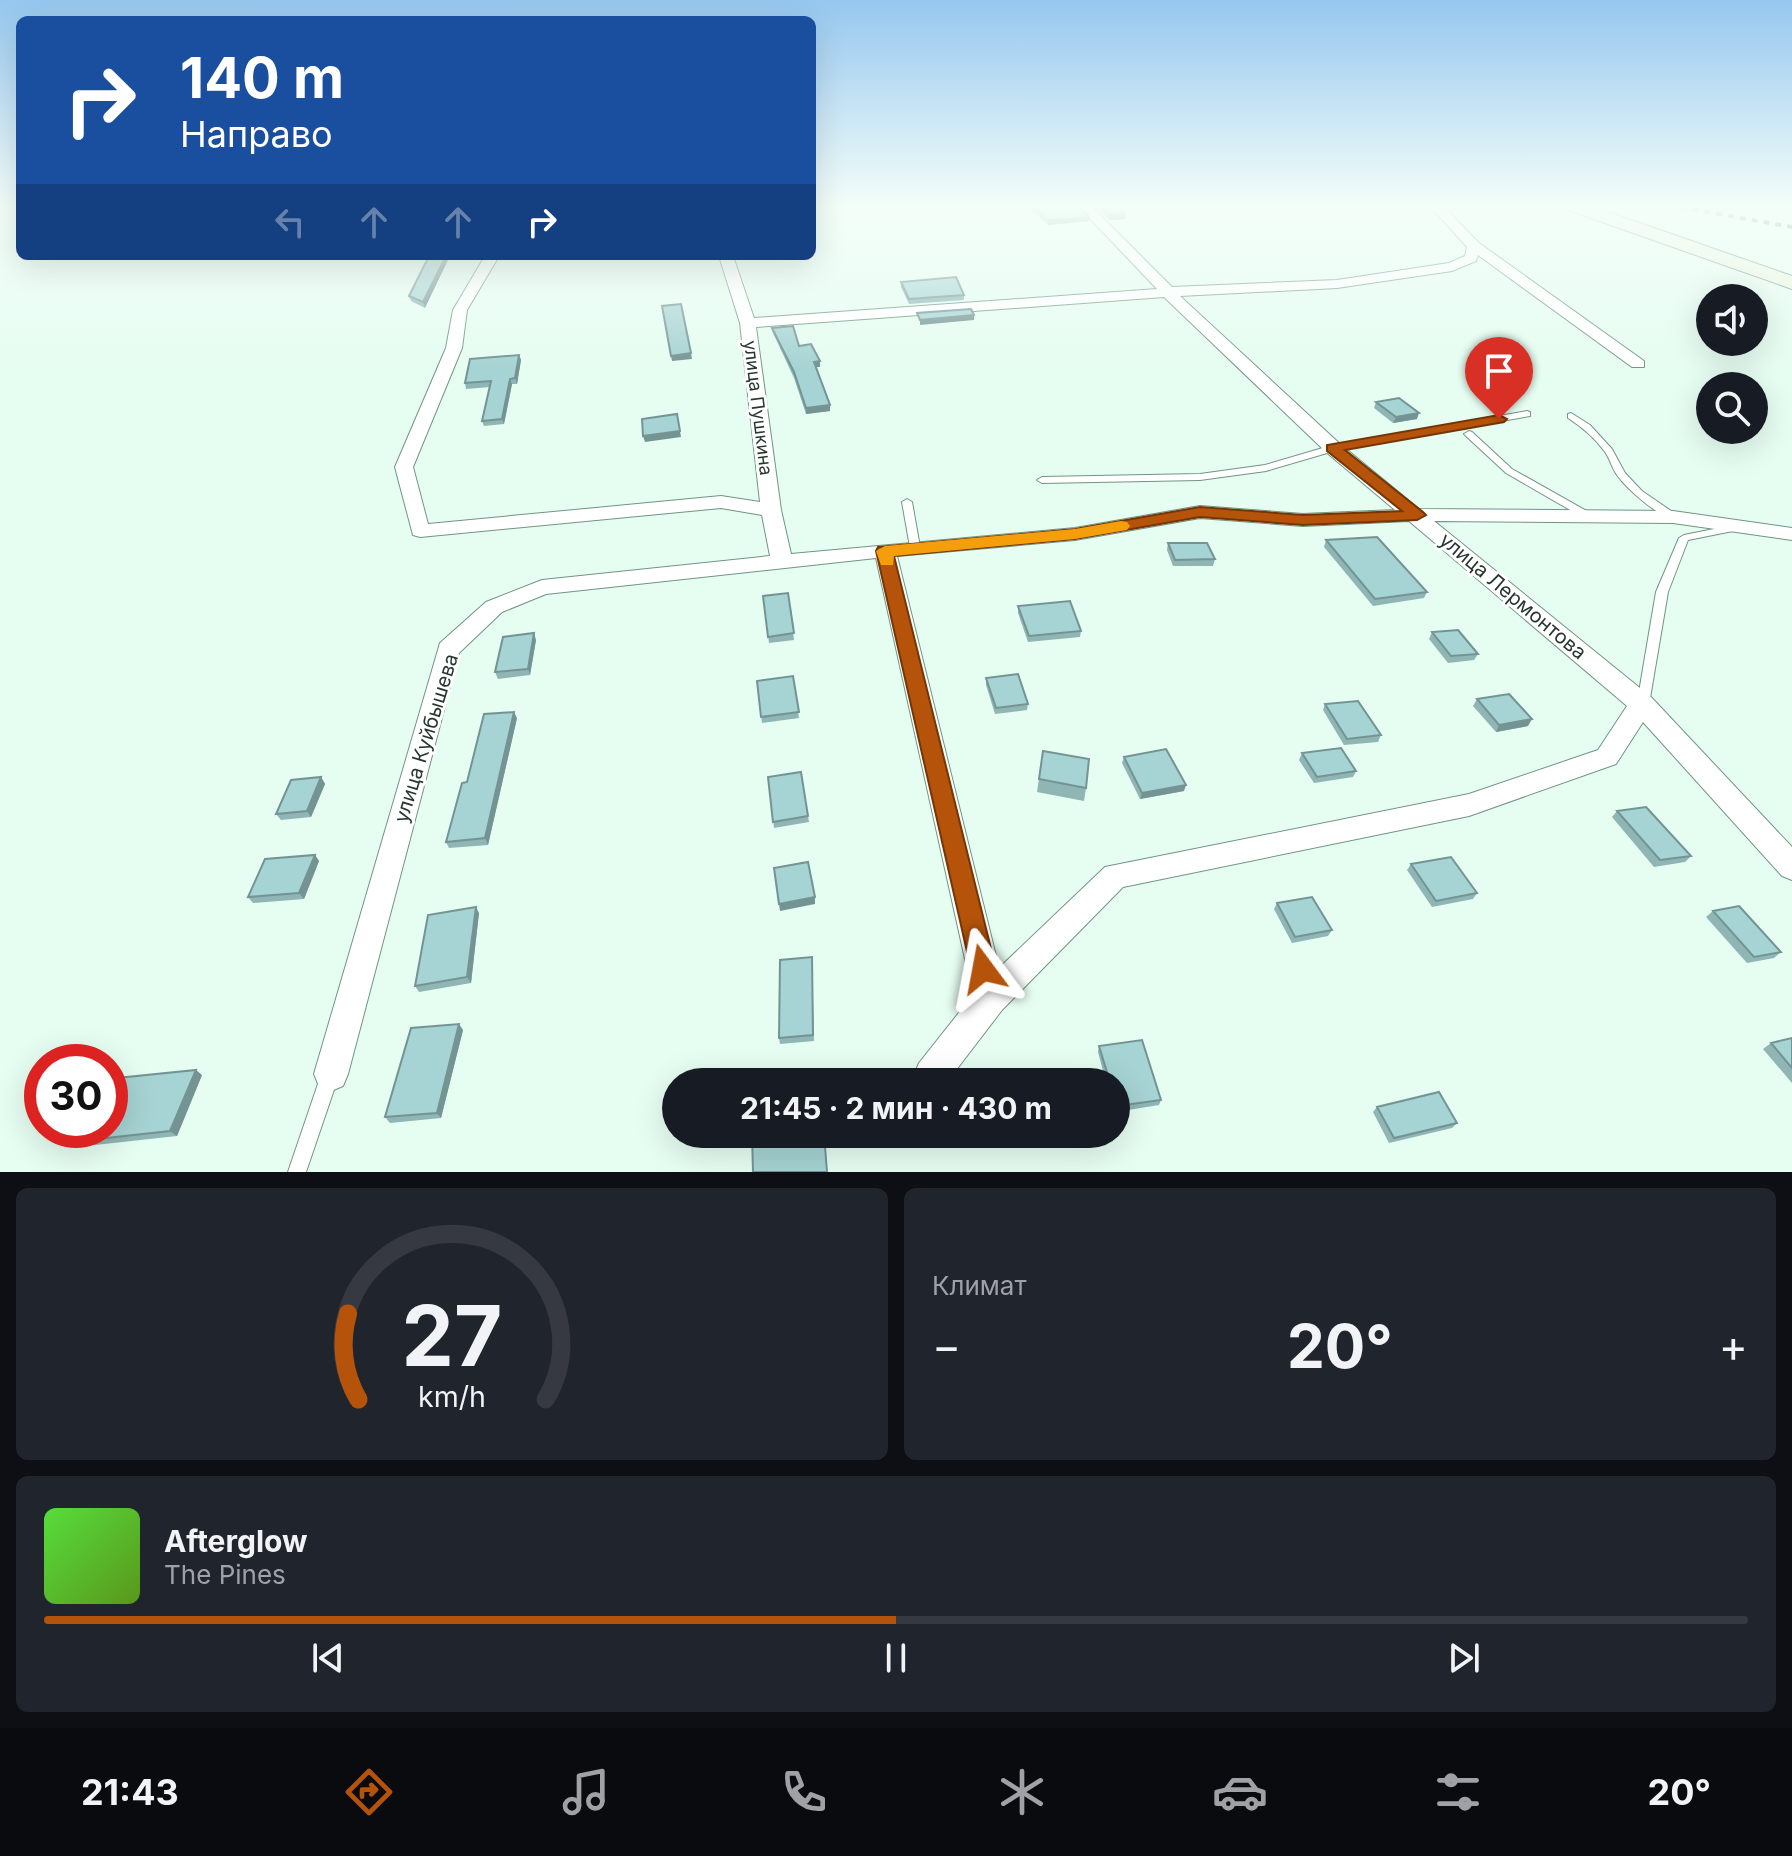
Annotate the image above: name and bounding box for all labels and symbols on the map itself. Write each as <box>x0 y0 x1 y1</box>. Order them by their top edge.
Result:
pin <box>1465 337 1533 419</box>
street label: улица Пушкина <box>740 339 777 477</box>
street label: улица Лермонтова <box>1435 528 1591 664</box>
street label: улица Куйбышева <box>389 651 463 825</box>
position arrow <box>941 927 1025 1011</box>
speed limit sign: 30 <box>24 1044 128 1148</box>

